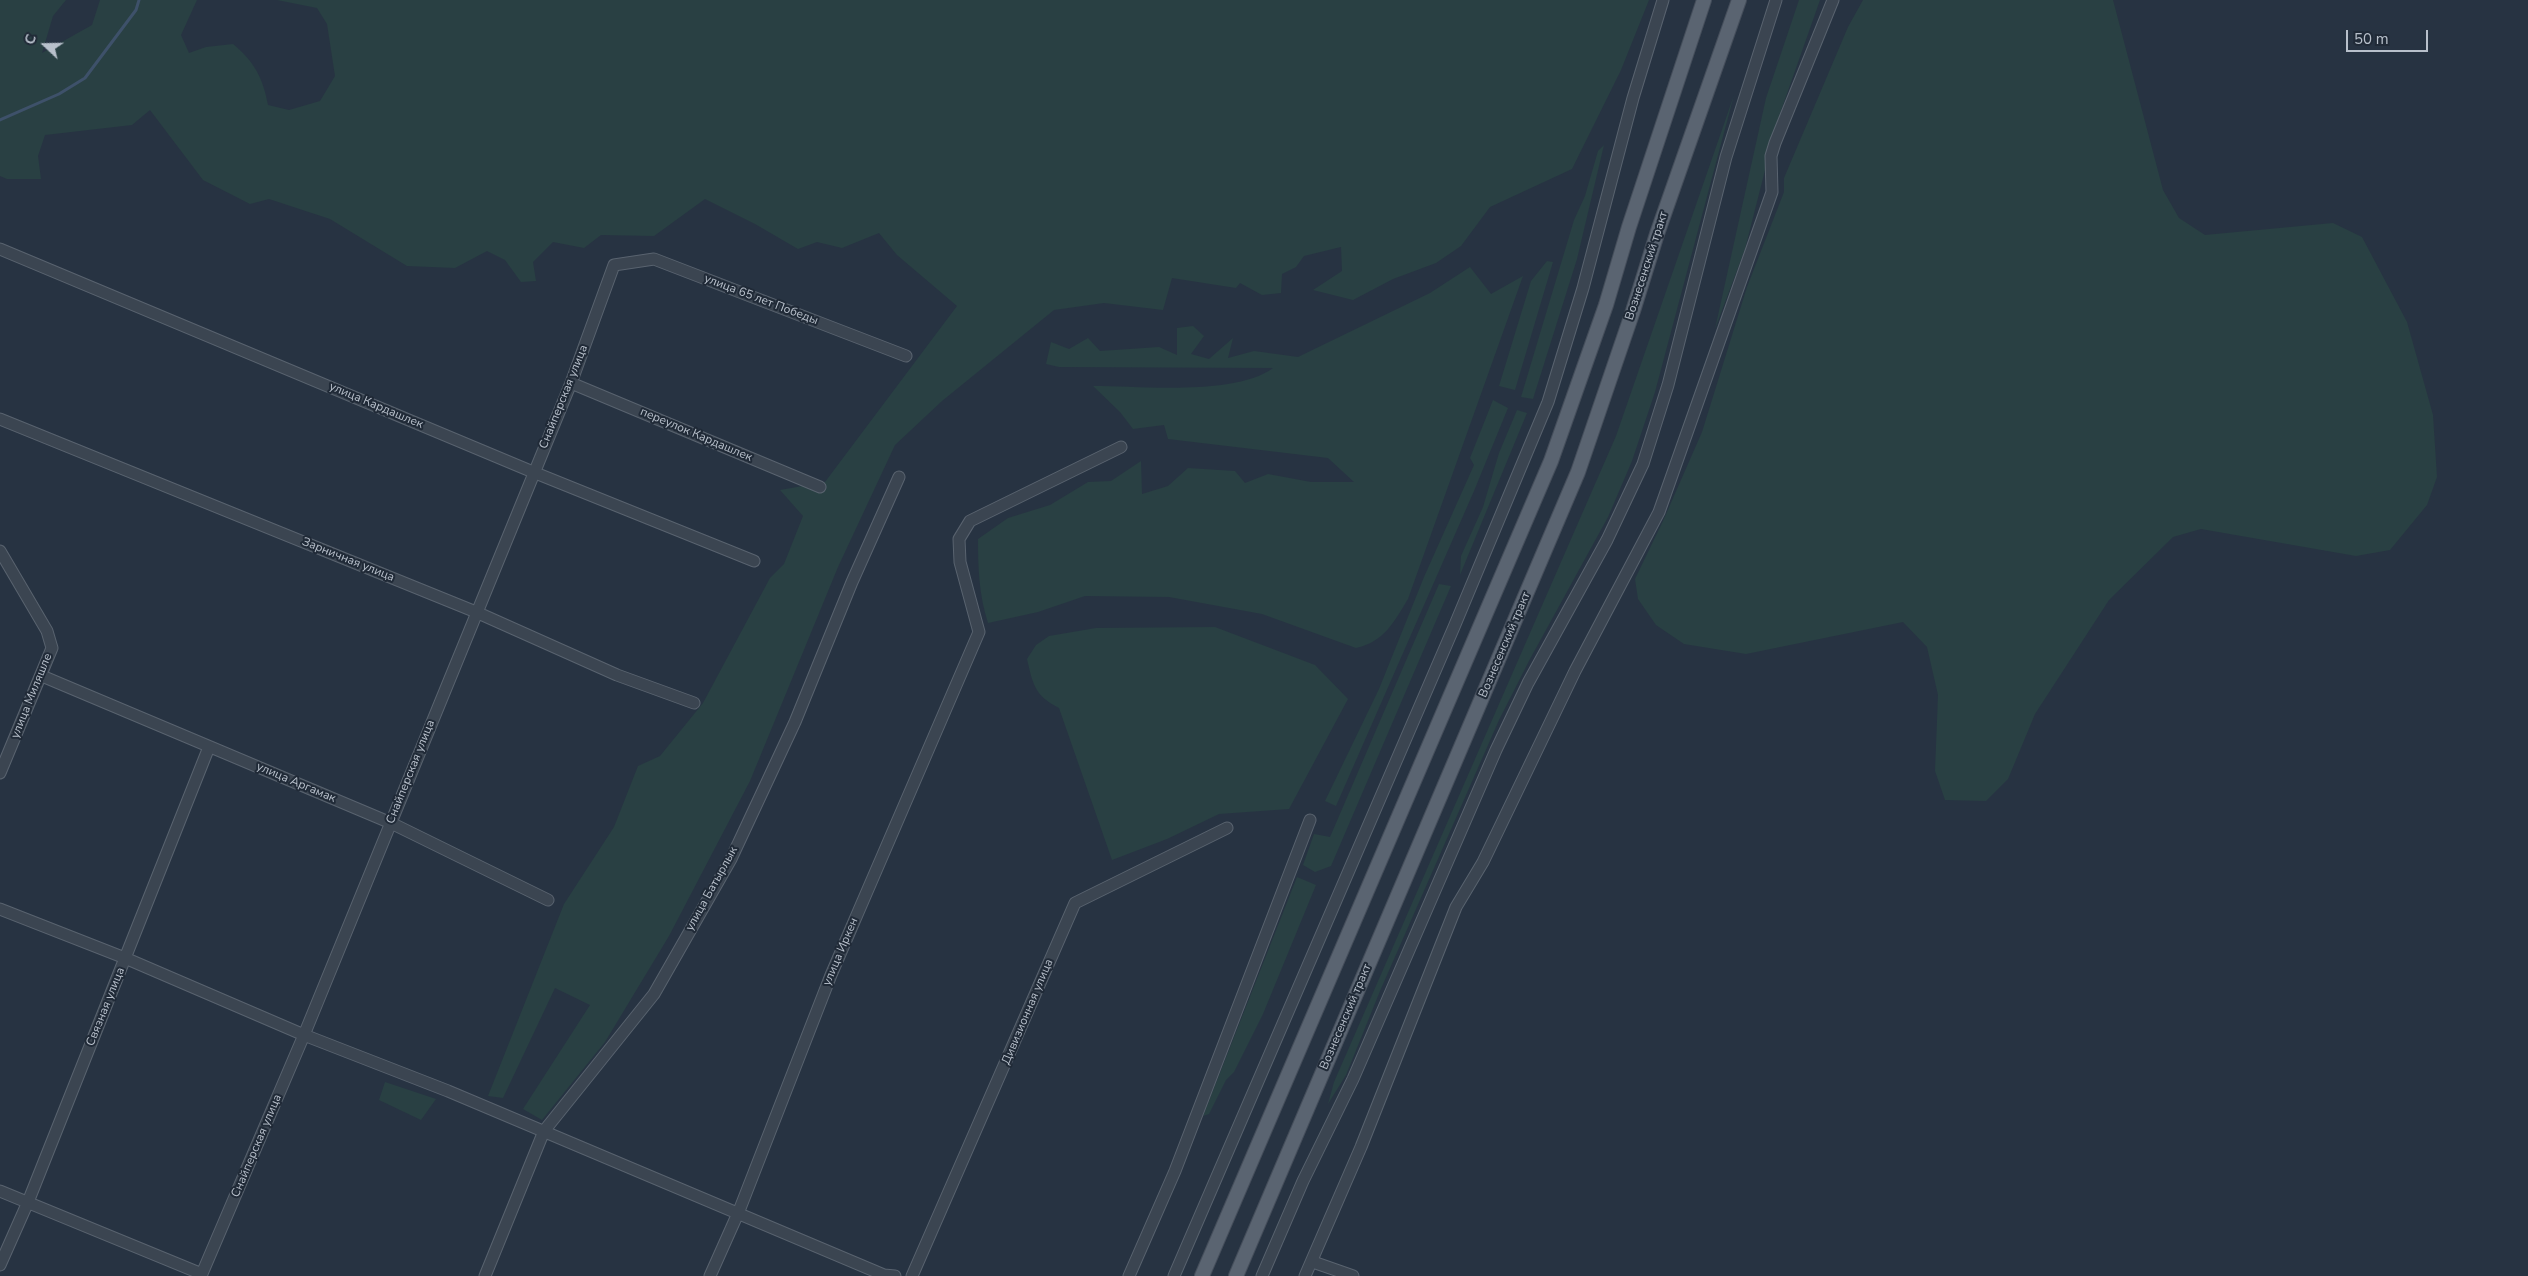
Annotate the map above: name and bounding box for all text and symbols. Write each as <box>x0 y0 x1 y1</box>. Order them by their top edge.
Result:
north arrow <box>20 20 70 70</box>
scale bar <box>2348 20 2430 52</box>
text: 50 m <box>2354 29 2389 49</box>
text: С <box>20 32 41 47</box>
street label: Вознесенский тракт <box>1623 210 1671 322</box>
street label: улица 65 лет Победы <box>702 272 820 328</box>
street label: Снайперская улица <box>537 343 591 451</box>
street label: улица Кардашлек <box>327 380 425 432</box>
street label: переулок Кардашлек <box>638 405 754 465</box>
street label: Зарничная улица <box>300 535 396 585</box>
street label: Вознесенский тракт <box>1476 590 1534 700</box>
street label: улица Миляшле <box>8 652 56 740</box>
street label: Снайперская улица <box>384 718 438 826</box>
street label: улица Аргамак <box>254 760 338 806</box>
street label: улица Батырлык <box>683 844 741 934</box>
street label: улица Иркен <box>820 916 862 988</box>
street label: Дивизионная улица <box>999 957 1057 1067</box>
street label: Вознесенский тракт <box>1317 962 1375 1072</box>
street label: Связная улица <box>84 966 128 1048</box>
street label: Снайперская улица <box>229 1092 285 1200</box>

